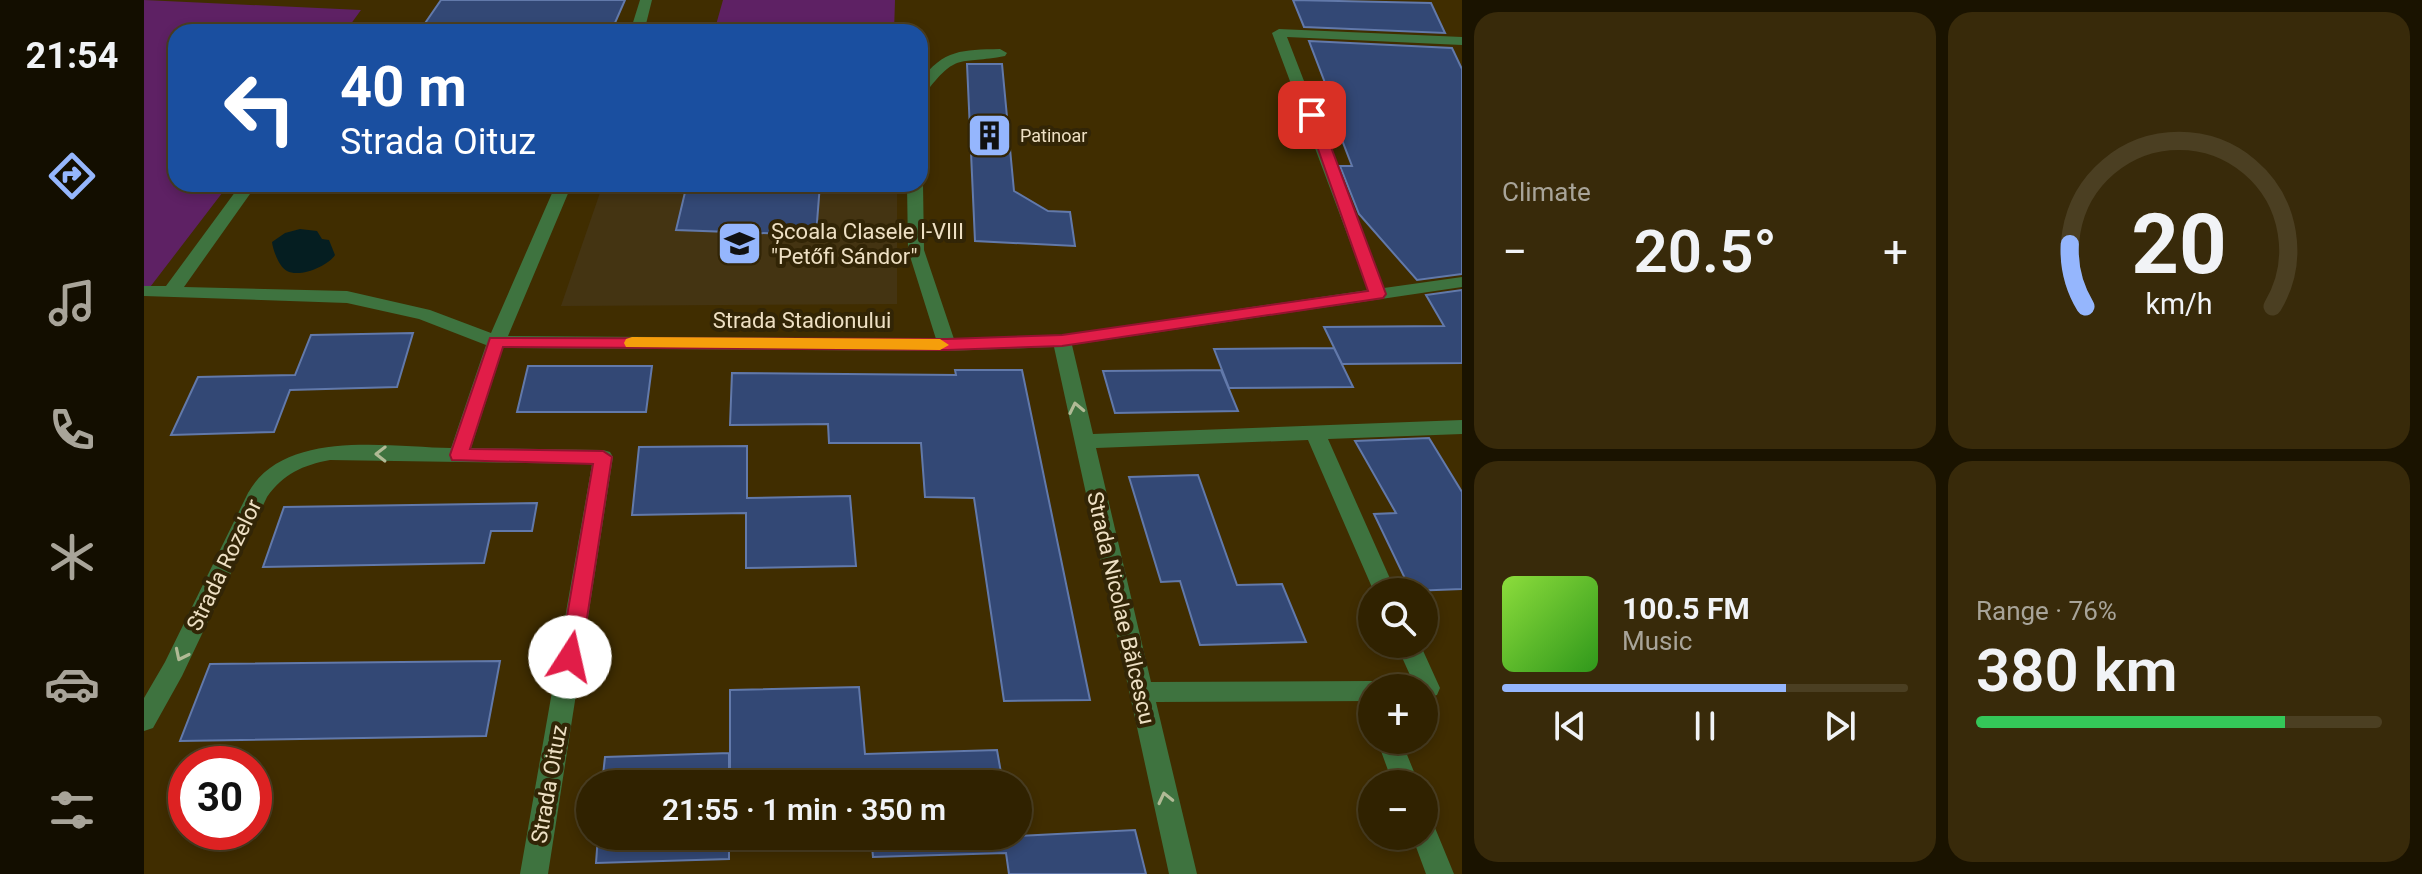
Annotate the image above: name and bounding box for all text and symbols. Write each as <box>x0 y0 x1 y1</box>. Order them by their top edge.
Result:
text: 21:54 <box>26 35 118 77</box>
text: 40 m <box>340 54 467 120</box>
icon: left <box>208 56 312 160</box>
pin <box>1278 81 1346 149</box>
icon: arrive <box>1290 93 1334 137</box>
building icon: Patinoar <box>965 111 1013 159</box>
text: Strada Oituz <box>340 121 536 163</box>
place label: Patinoar <box>1020 125 1087 146</box>
icon: directions <box>44 148 100 204</box>
text: Climate <box>1502 177 1591 207</box>
text: 20 <box>2131 195 2227 292</box>
text: 20.5° <box>1634 216 1777 287</box>
place label: Școala Clasele I-VIII "Petőfi Sándor" <box>771 219 964 269</box>
school or university icon: Școala Clasele I-VIII "Petőfi Sándor" <box>716 220 764 268</box>
text: − <box>1502 226 1527 278</box>
text: + <box>1883 226 1908 278</box>
icon: music <box>44 275 100 331</box>
text: km/h <box>2145 287 2213 321</box>
street label: Strada Stadionului <box>713 308 891 333</box>
icon: phone <box>44 402 100 458</box>
one-way arrow <box>1068 402 1085 415</box>
one-way arrow <box>374 445 387 463</box>
street label: Strada Nicolae Bălcescu <box>1082 489 1160 727</box>
street label: Strada Rozelor <box>181 495 267 635</box>
icon: climate <box>44 529 100 585</box>
map controls <box>1358 578 1438 850</box>
button: search <box>1358 578 1438 658</box>
text: 100.5 FM <box>1622 591 1750 626</box>
text: Range · 76% <box>1976 596 2117 626</box>
position arrow <box>528 615 612 699</box>
text: Music <box>1622 626 1692 656</box>
text: 380 km <box>1976 635 2178 706</box>
one-way arrow <box>175 646 191 661</box>
icon: car <box>44 656 100 712</box>
button: + <box>1358 674 1438 754</box>
icon: previous <box>1548 704 1592 748</box>
icon: pause <box>1683 704 1727 748</box>
icon: next <box>1818 704 1862 748</box>
street label: Strada Oituz <box>526 723 572 845</box>
speed limit sign: 30 <box>168 746 272 850</box>
button: − <box>1358 770 1438 850</box>
icon: filters <box>44 782 100 838</box>
text: 21:55 · 1 min · 350 m <box>662 792 946 827</box>
one-way arrow <box>1157 792 1174 805</box>

